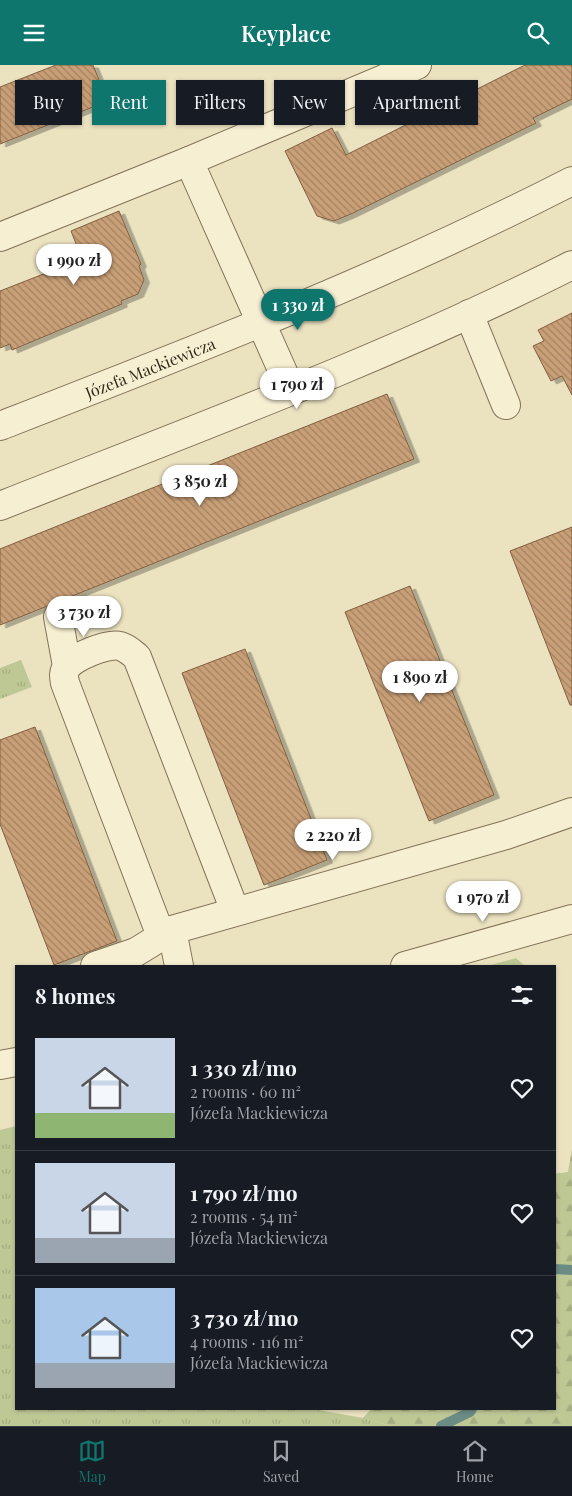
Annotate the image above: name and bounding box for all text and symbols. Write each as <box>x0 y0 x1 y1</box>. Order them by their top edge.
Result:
text: Keyplace <box>241 18 331 48</box>
icon: menu <box>20 19 48 47</box>
icon: search <box>524 19 552 47</box>
chip: Buy <box>15 80 82 125</box>
chip: Rent <box>92 80 166 125</box>
chip: Filters <box>176 80 264 125</box>
chip: New <box>274 80 345 125</box>
chip: Apartment <box>355 80 478 125</box>
pin: 1 990 zł <box>22 243 126 286</box>
text: 1 990 zł <box>47 249 101 270</box>
pin: 1 330 zł <box>246 289 350 331</box>
text: 1 330 zł <box>272 294 324 315</box>
street label: Józefa Mackiewicza <box>81 332 218 403</box>
pin: 1 790 zł <box>245 367 349 410</box>
text: 1 790 zł <box>271 373 323 394</box>
pin: 3 850 zł <box>148 465 252 507</box>
text: 3 850 zł <box>173 470 227 491</box>
pin: 3 730 zł <box>32 595 136 638</box>
text: 3 730 zł <box>57 601 111 622</box>
pin: 1 890 zł <box>368 661 472 703</box>
text: 1 890 zł <box>393 666 447 687</box>
pin: 2 220 zł <box>281 819 385 861</box>
text: 2 220 zł <box>305 824 361 845</box>
pin: 1 970 zł <box>431 881 535 923</box>
text: 1 970 zł <box>457 886 509 907</box>
text: 8 homes <box>35 981 115 1009</box>
icon: filters <box>508 981 536 1009</box>
text: 1 330 zł/mo <box>190 1053 297 1081</box>
icon: home <box>75 1058 135 1118</box>
icon: heart <box>508 1074 536 1102</box>
text: 2 rooms · 60 m² <box>190 1081 301 1102</box>
text: Józefa Mackiewicza <box>190 1102 328 1123</box>
text: 1 790 zł/mo <box>190 1178 298 1206</box>
icon: home <box>75 1183 135 1243</box>
icon: heart <box>508 1199 536 1227</box>
text: 2 rooms · 54 m² <box>190 1206 298 1227</box>
text: Józefa Mackiewicza <box>190 1227 328 1248</box>
text: 3 730 zł/mo <box>190 1303 298 1331</box>
icon: home <box>75 1308 135 1368</box>
icon: heart <box>508 1324 536 1352</box>
text: 4 rooms · 116 m² <box>190 1331 304 1352</box>
text: Józefa Mackiewicza <box>190 1352 328 1373</box>
tab: Map <box>78 1437 106 1486</box>
tab: Saved <box>263 1437 299 1486</box>
tab: Home <box>456 1437 494 1486</box>

